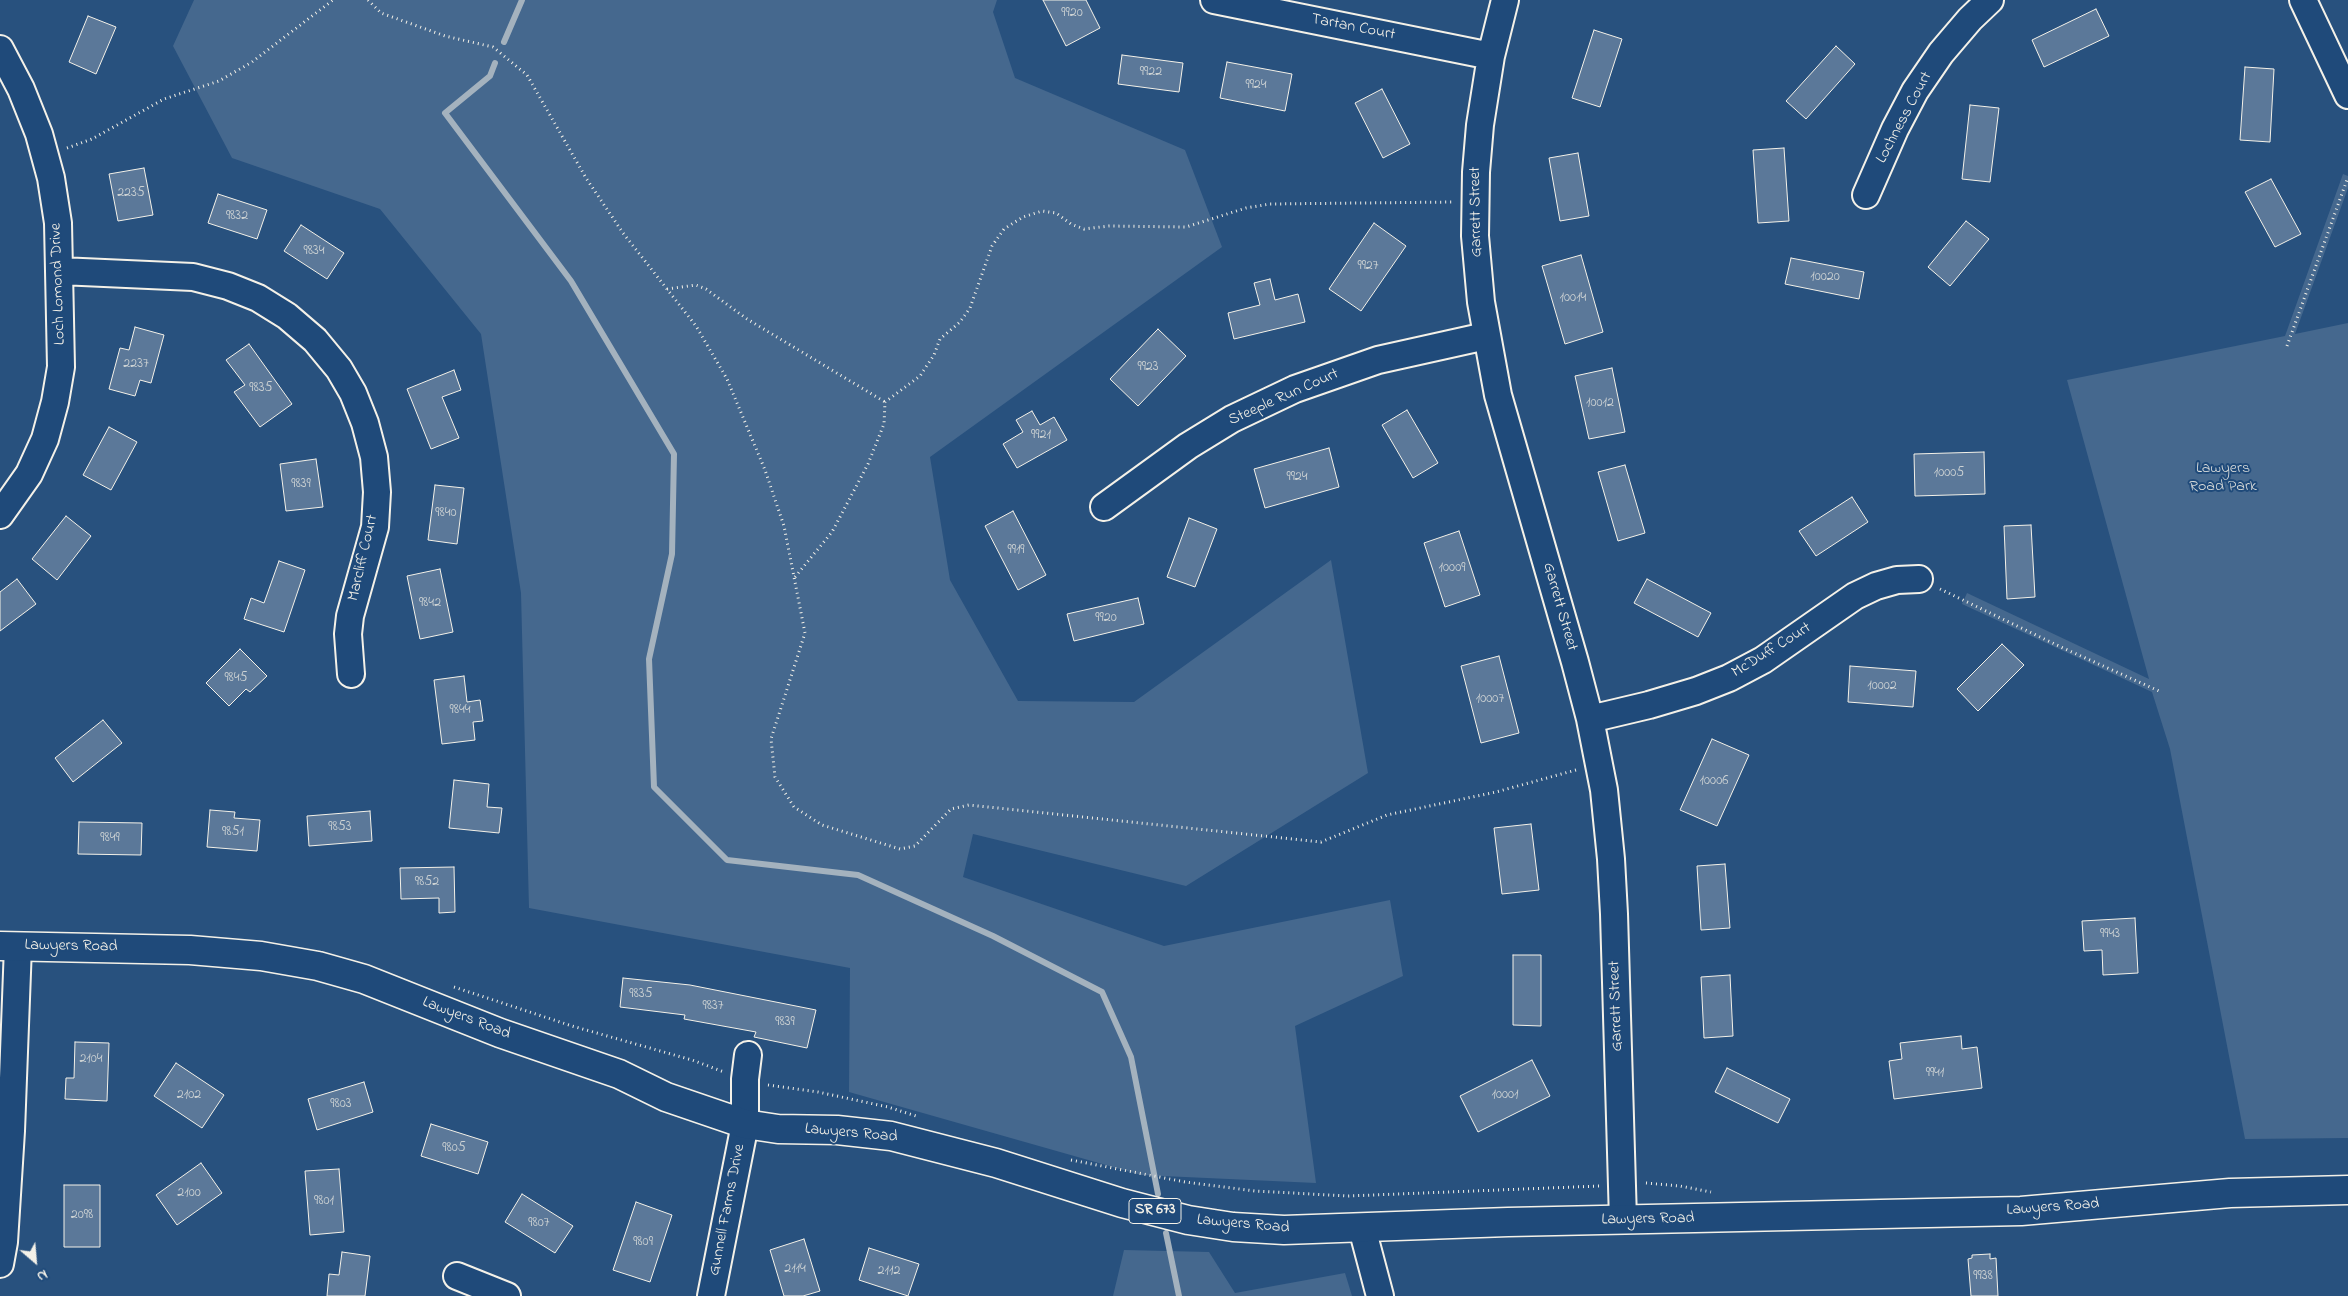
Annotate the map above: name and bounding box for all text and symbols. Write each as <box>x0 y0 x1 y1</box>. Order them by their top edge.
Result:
house number: 9920 <box>1061 6 1083 22</box>
street label: Tartan Court <box>1309 10 1397 46</box>
house number: 9922 <box>1140 65 1162 81</box>
street label: Lochness Court <box>1873 69 1937 167</box>
house number: 9924 <box>1245 78 1267 94</box>
street label: Garrett Street <box>1467 166 1487 258</box>
house number: 2235 <box>117 186 145 202</box>
house number: 9832 <box>226 209 248 225</box>
street label: Loch Lomond Drive <box>47 223 71 345</box>
house number: 9834 <box>303 244 325 260</box>
house number: 9927 <box>1357 259 1379 275</box>
house number: 10020 <box>1810 270 1840 286</box>
house number: 10014 <box>1560 291 1586 307</box>
house number: 2237 <box>123 357 149 373</box>
house number: 9923 <box>1137 360 1159 376</box>
street label: Steeple Run Court <box>1226 365 1342 431</box>
house number: 9835 <box>249 381 273 397</box>
house number: 10012 <box>1586 396 1614 412</box>
house number: 9921 <box>1031 428 1051 444</box>
park label: Lawyers Road Park <box>2189 459 2257 497</box>
house number: 10005 <box>1934 466 1964 482</box>
house number: 9924 <box>1286 470 1308 486</box>
house number: 9839 <box>291 477 311 493</box>
house number: 9840 <box>435 506 457 522</box>
street label: Marcliff Court <box>345 513 383 603</box>
house number: 9919 <box>1007 543 1025 559</box>
house number: 10009 <box>1439 561 1465 577</box>
street label: Garrett Street <box>1537 561 1581 653</box>
house number: 9842 <box>419 596 441 612</box>
house number: 9920 <box>1095 611 1117 627</box>
street label: McDuff Court <box>1729 619 1815 683</box>
house number: 9845 <box>224 671 248 687</box>
house number: 10002 <box>1867 679 1897 695</box>
house number: 10007 <box>1476 692 1504 708</box>
house number: 9844 <box>450 703 470 719</box>
house number: 10006 <box>1700 774 1728 790</box>
house number: 9853 <box>328 820 352 836</box>
house number: 9851 <box>222 825 244 841</box>
house number: 9849 <box>100 831 120 847</box>
house number: 9852 <box>415 875 439 891</box>
house number: 9943 <box>2100 927 2120 943</box>
street label: Lawyers Road <box>24 937 118 957</box>
street label: Garrett Street <box>1606 960 1628 1052</box>
house number: 9835 <box>629 987 653 1003</box>
street label: Lawyers Road <box>419 993 513 1045</box>
house number: 9837 <box>702 999 724 1015</box>
house number: 9839 <box>775 1015 795 1031</box>
house number: 2104 <box>79 1052 103 1068</box>
house number: 9941 <box>1926 1066 1944 1082</box>
house number: 2102 <box>177 1088 201 1104</box>
house number: 10001 <box>1491 1088 1519 1104</box>
house number: 9803 <box>330 1097 352 1113</box>
street label: Lawyers Road <box>804 1120 898 1148</box>
house number: 9805 <box>442 1141 466 1157</box>
street label: Gunnell Farms Drive <box>706 1143 750 1277</box>
house number: 2100 <box>177 1186 201 1202</box>
house number: 9801 <box>314 1194 334 1210</box>
street label: Lawyers Road <box>2006 1195 2100 1221</box>
road number: SR 673 <box>1129 1198 1181 1224</box>
house number: 2098 <box>71 1208 93 1224</box>
street label: Lawyers Road <box>1601 1210 1695 1230</box>
street label: Lawyers Road <box>1196 1211 1290 1239</box>
house number: 9807 <box>528 1216 550 1232</box>
house number: 9809 <box>633 1235 653 1251</box>
north arrow <box>10 1236 60 1286</box>
house number: 2114 <box>784 1262 806 1278</box>
text: N <box>33 1263 51 1286</box>
house number: 2112 <box>878 1264 900 1280</box>
house number: 9938 <box>1973 1269 1993 1285</box>

